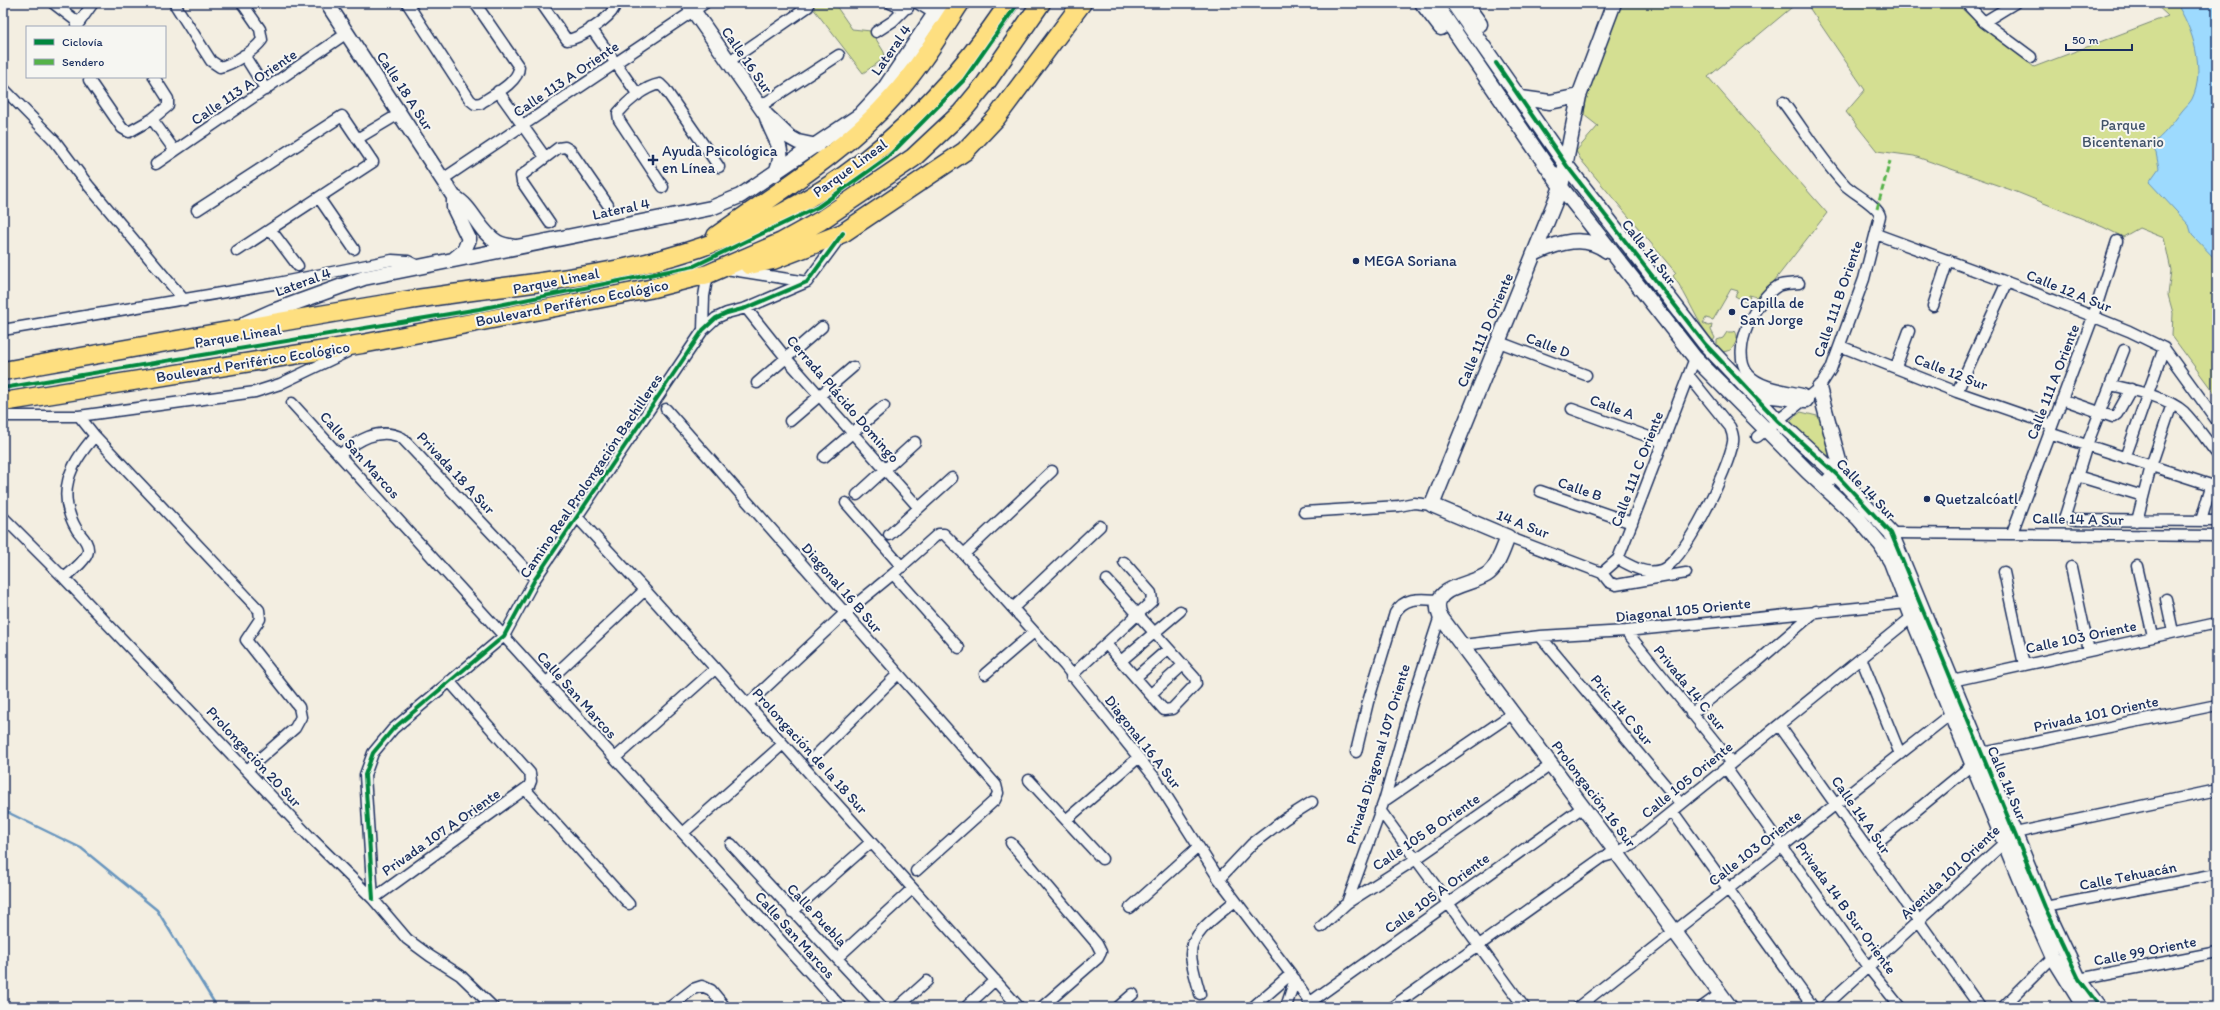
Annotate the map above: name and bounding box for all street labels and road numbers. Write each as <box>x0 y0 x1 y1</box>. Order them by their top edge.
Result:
street label: Lateral 4 <box>867 21 915 79</box>
street label: Calle 16 Sur <box>717 23 777 97</box>
street label: Calle 113 A Oriente <box>510 37 622 121</box>
street label: Calle 113 A Oriente <box>188 45 300 129</box>
street label: Calle 18 A Sur <box>373 48 437 134</box>
street label: Parque Lineal <box>809 135 891 201</box>
street label: Lateral 4 <box>591 194 651 224</box>
street label: Calle 14 Sur <box>1618 216 1680 289</box>
street label: Calle 111 B Oriente <box>1810 238 1866 360</box>
street label: Lateral 4 <box>273 264 333 300</box>
street label: Parque Lineal <box>511 264 601 298</box>
street label: Calle 12 A Sur <box>2024 266 2114 316</box>
street label: Calle 111 D Oriente <box>1453 270 1517 390</box>
street label: Boulevard Periférico Ecológico <box>474 275 670 331</box>
street label: Parque Lineal <box>193 320 283 352</box>
street label: Calle 111 A Oriente <box>2023 322 2083 442</box>
street label: Calle D <box>1523 328 1573 362</box>
street label: Cerrada Plácido Domingo <box>783 332 903 466</box>
street label: Boulevard Periférico Ecológico <box>155 338 351 386</box>
street label: Calle 12 Sur <box>1912 350 1990 394</box>
street label: Camino Real Prolongación Bachilleres <box>516 370 667 582</box>
street label: Calle A <box>1587 391 1637 423</box>
street label: Calle San Marcos <box>316 408 404 503</box>
street label: Calle 111 C Oriente <box>1607 409 1667 529</box>
street label: Privada 18 A Sur <box>413 428 499 518</box>
street label: Calle 14 Sur <box>1832 455 1900 524</box>
street label: Calle B <box>1555 473 1605 505</box>
street label: 14 A Sur <box>1494 506 1552 542</box>
street label: Calle 14 A Sur <box>2032 509 2124 529</box>
street label: Diagonal 16 B Sur <box>798 539 886 637</box>
street label: Diagonal 105 Oriente <box>1614 594 1752 626</box>
street label: Calle 103 Oriente <box>2024 616 2138 658</box>
street label: Privada 14 C sur <box>1650 642 1730 735</box>
street label: Calle San Marcos <box>533 648 621 743</box>
street label: Privada Diagonal 107 Oriente <box>1342 662 1414 846</box>
street label: Pric. 14 C Sur <box>1587 671 1657 749</box>
street label: Prolongación de la 18 Sur <box>749 684 871 818</box>
street label: Diagonal 16 A Sur <box>1101 692 1185 792</box>
street label: Privada 101 Oriente <box>2032 692 2160 736</box>
street label: Prolongación 20 Sur <box>203 703 305 811</box>
street label: Prolongación 16 Sur <box>1548 737 1640 851</box>
street label: Calle 105 Oriente <box>1638 738 1736 822</box>
street label: Calle 14 Sur <box>1983 743 2031 823</box>
street label: Calle 14 A Sur <box>1827 772 1895 858</box>
street label: Privada 107 A Oriente <box>378 784 504 880</box>
street label: Calle 105 B Oriente <box>1369 789 1483 875</box>
street label: Calle 103 Oriente <box>1705 806 1805 890</box>
street label: Avenida 101 Oriente <box>1896 821 2004 923</box>
street label: Privada 14 B Sur Oriente <box>1792 838 1900 978</box>
street label: Calle 105 A Oriente <box>1381 849 1493 937</box>
street label: Calle Tehuacán <box>2078 858 2178 894</box>
street label: Calle Puebla <box>783 880 851 951</box>
street label: Calle San Marcos <box>751 888 839 983</box>
street label: Calle 99 Oriente <box>2092 932 2198 970</box>

